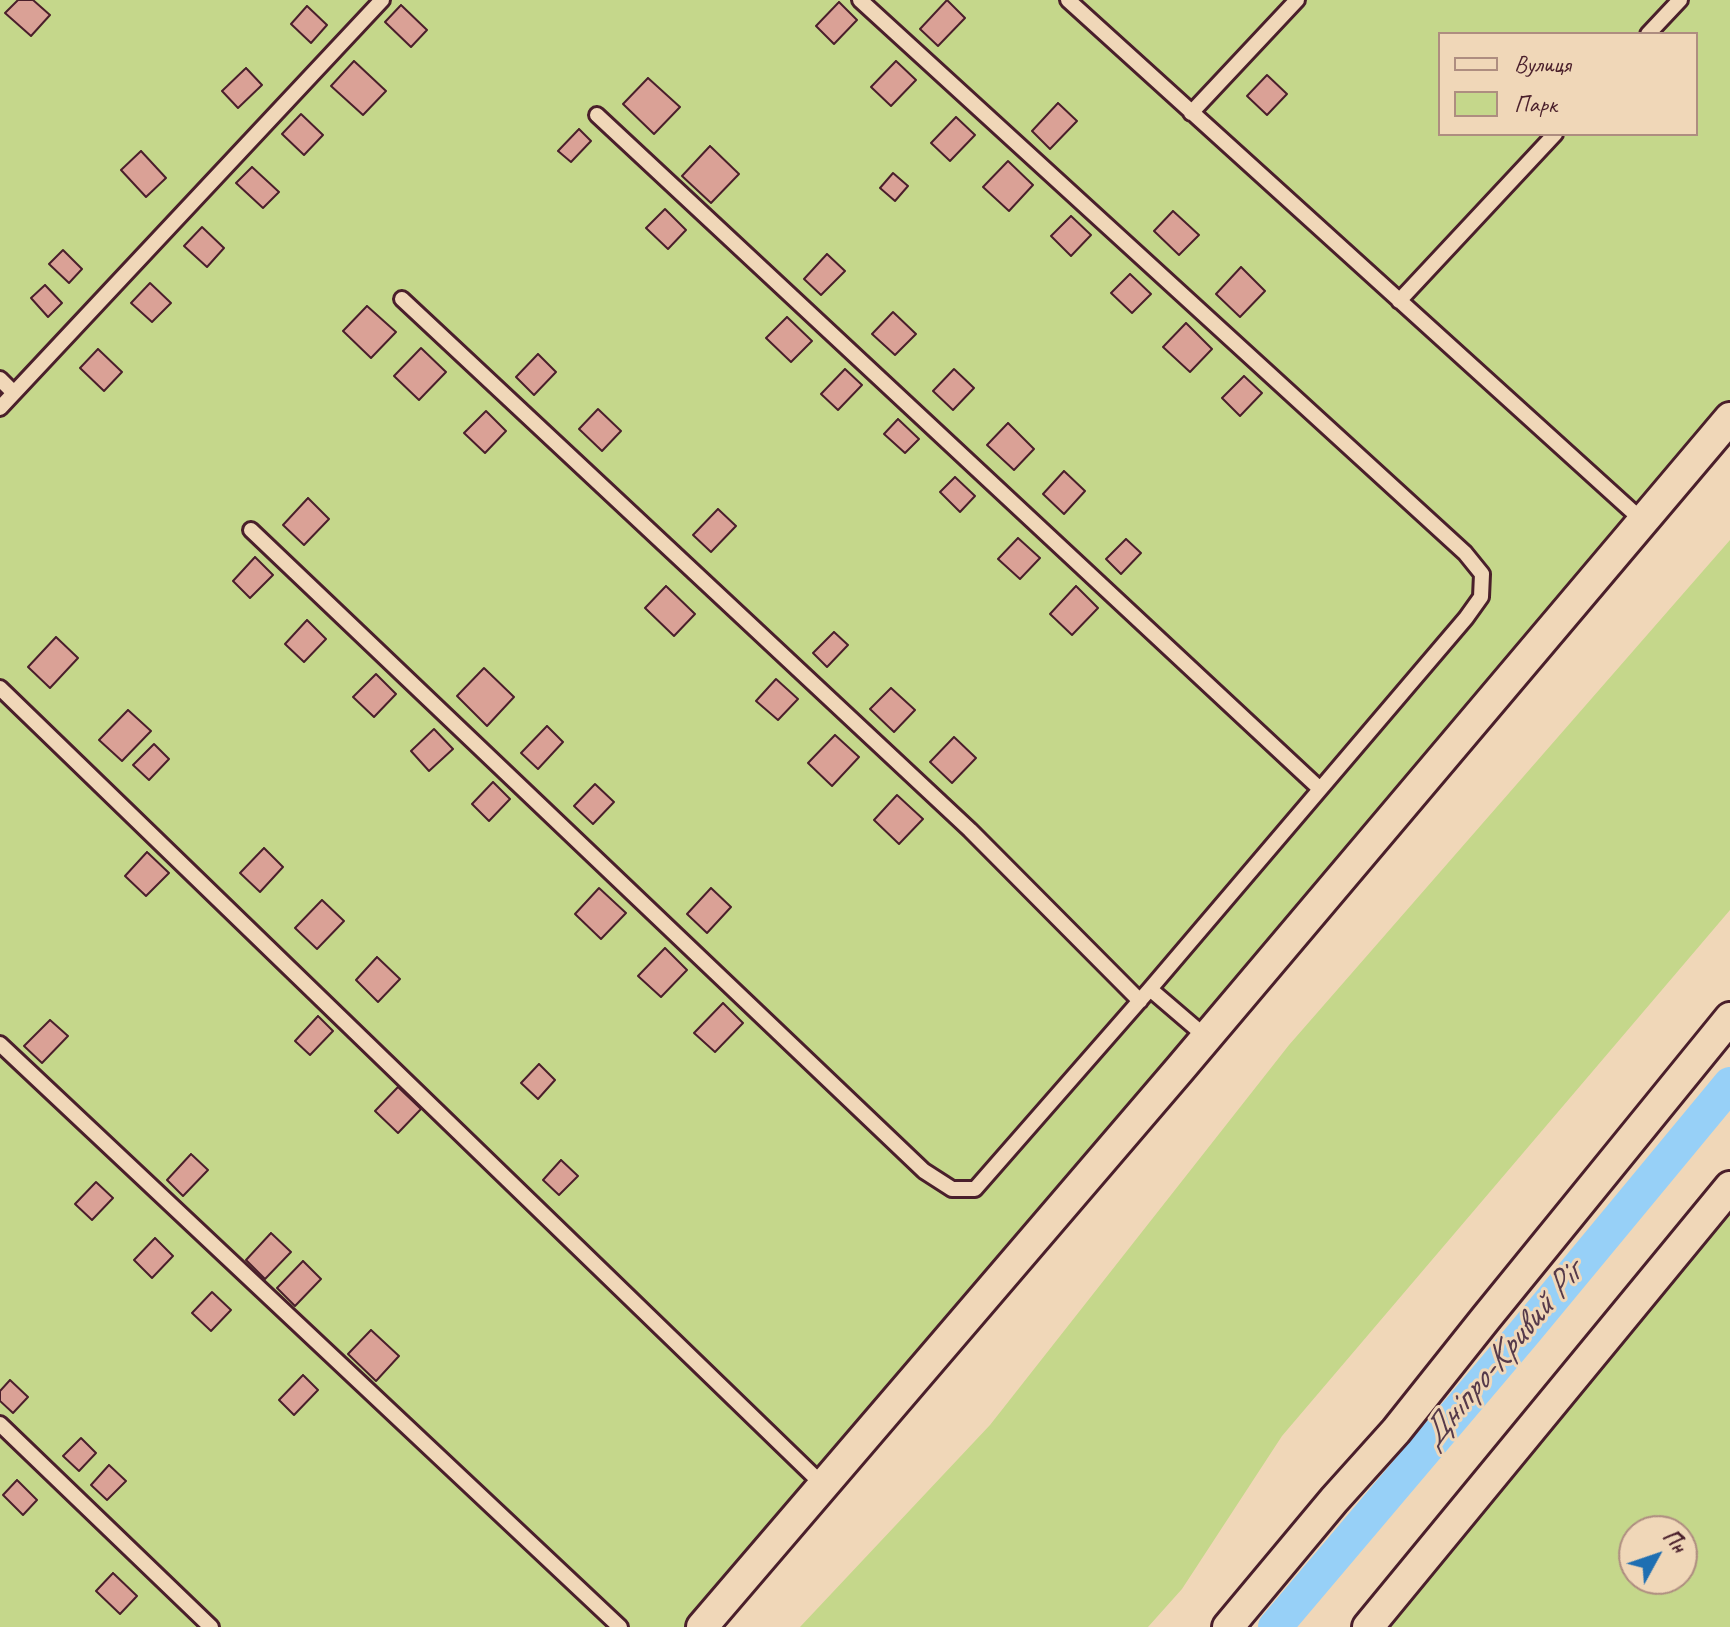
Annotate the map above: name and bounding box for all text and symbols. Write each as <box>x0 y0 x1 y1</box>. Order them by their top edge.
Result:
legend <box>1438 32 1698 136</box>
text: Вулиця <box>1514 49 1571 79</box>
text: Парк <box>1514 89 1557 119</box>
water label: Дніпро-Кривий Ріг <box>1412 1254 1592 1458</box>
north arrow <box>1618 1515 1698 1595</box>
text: Пн <box>1657 1523 1693 1559</box>

